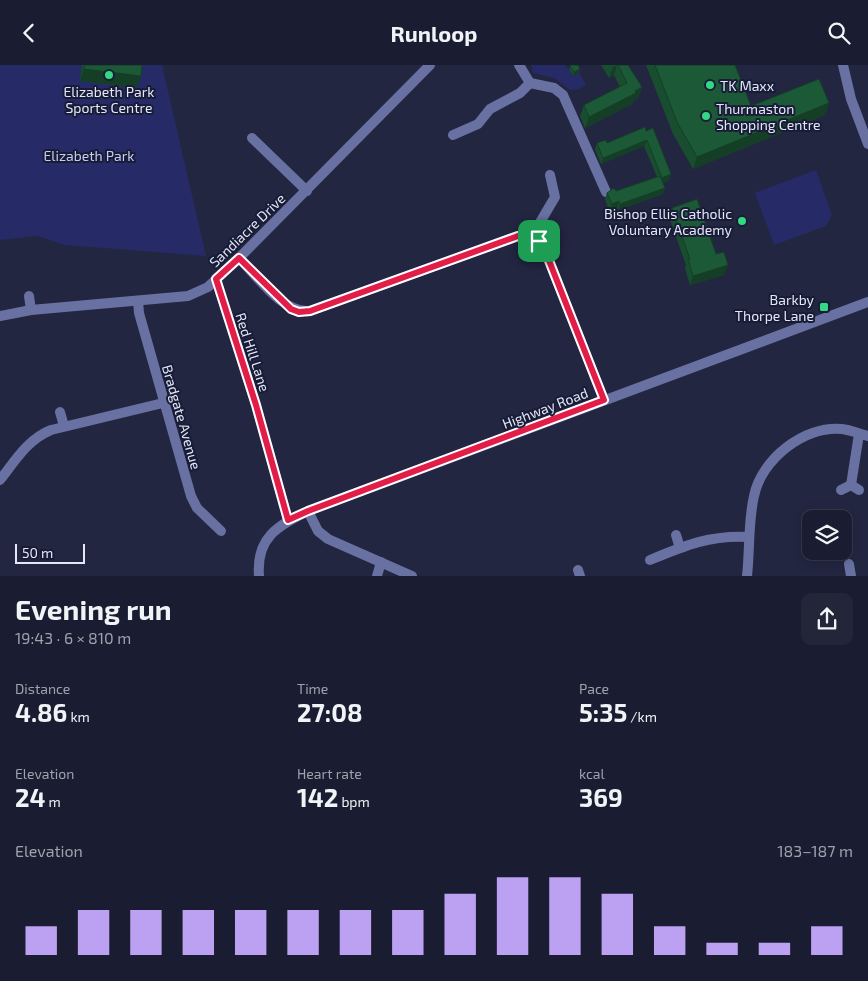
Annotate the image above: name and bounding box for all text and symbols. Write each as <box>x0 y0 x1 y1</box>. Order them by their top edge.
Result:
icon: back <box>15 19 43 47</box>
icon: search <box>825 19 853 47</box>
text: Runloop <box>391 20 477 46</box>
marker: Elizabeth Park Sports Centre <box>103 69 115 81</box>
place label: TK Maxx <box>720 77 775 94</box>
marker: TK Maxx <box>704 79 716 91</box>
place label: Elizabeth Park Sports Centre <box>63 83 155 116</box>
place label: Thurmaston Shopping Centre <box>716 100 821 133</box>
marker: Thurmaston Shopping Centre <box>700 110 712 122</box>
park label: Elizabeth Park <box>43 147 135 164</box>
street label: Sandiacre Drive <box>205 189 289 271</box>
place label: Bishop Ellis Catholic Voluntary Academy <box>604 205 733 238</box>
marker: Bishop Ellis Catholic Voluntary Academy <box>736 215 748 227</box>
pin <box>518 220 560 262</box>
icon: arrive <box>525 227 553 255</box>
place label: Barkby Thorpe Lane <box>735 291 815 324</box>
marker: Barkby Thorpe Lane <box>818 301 830 313</box>
street label: Red Hill Lane <box>232 311 274 393</box>
street label: Bradgate Avenue <box>159 363 205 471</box>
street label: Highway Road <box>500 384 590 432</box>
map controls <box>802 510 852 560</box>
button: layers <box>802 510 852 560</box>
scale bar <box>15 541 85 564</box>
text: 50 m <box>22 544 53 561</box>
text: Evening run <box>15 592 172 626</box>
button: share <box>801 593 853 645</box>
text: 19:43 · 6 × 810 m <box>15 628 131 647</box>
text: Distance <box>15 680 70 697</box>
text: Time <box>297 680 328 697</box>
text: Pace <box>579 680 609 697</box>
text: 4.86 <box>15 697 67 727</box>
text: 27:08 <box>297 697 363 727</box>
text: 5:35 <box>579 697 627 727</box>
text: km <box>67 708 90 725</box>
text: /km <box>627 708 657 725</box>
text: Elevation <box>15 765 74 782</box>
text: Heart rate <box>297 765 362 782</box>
text: kcal <box>579 765 605 782</box>
text: 24 <box>15 782 45 812</box>
text: 142 <box>297 782 338 812</box>
text: 369 <box>579 782 623 812</box>
text: m <box>45 793 61 810</box>
text: bpm <box>338 793 370 810</box>
text: Elevation <box>15 841 83 860</box>
text: 183–187 m <box>777 841 853 860</box>

